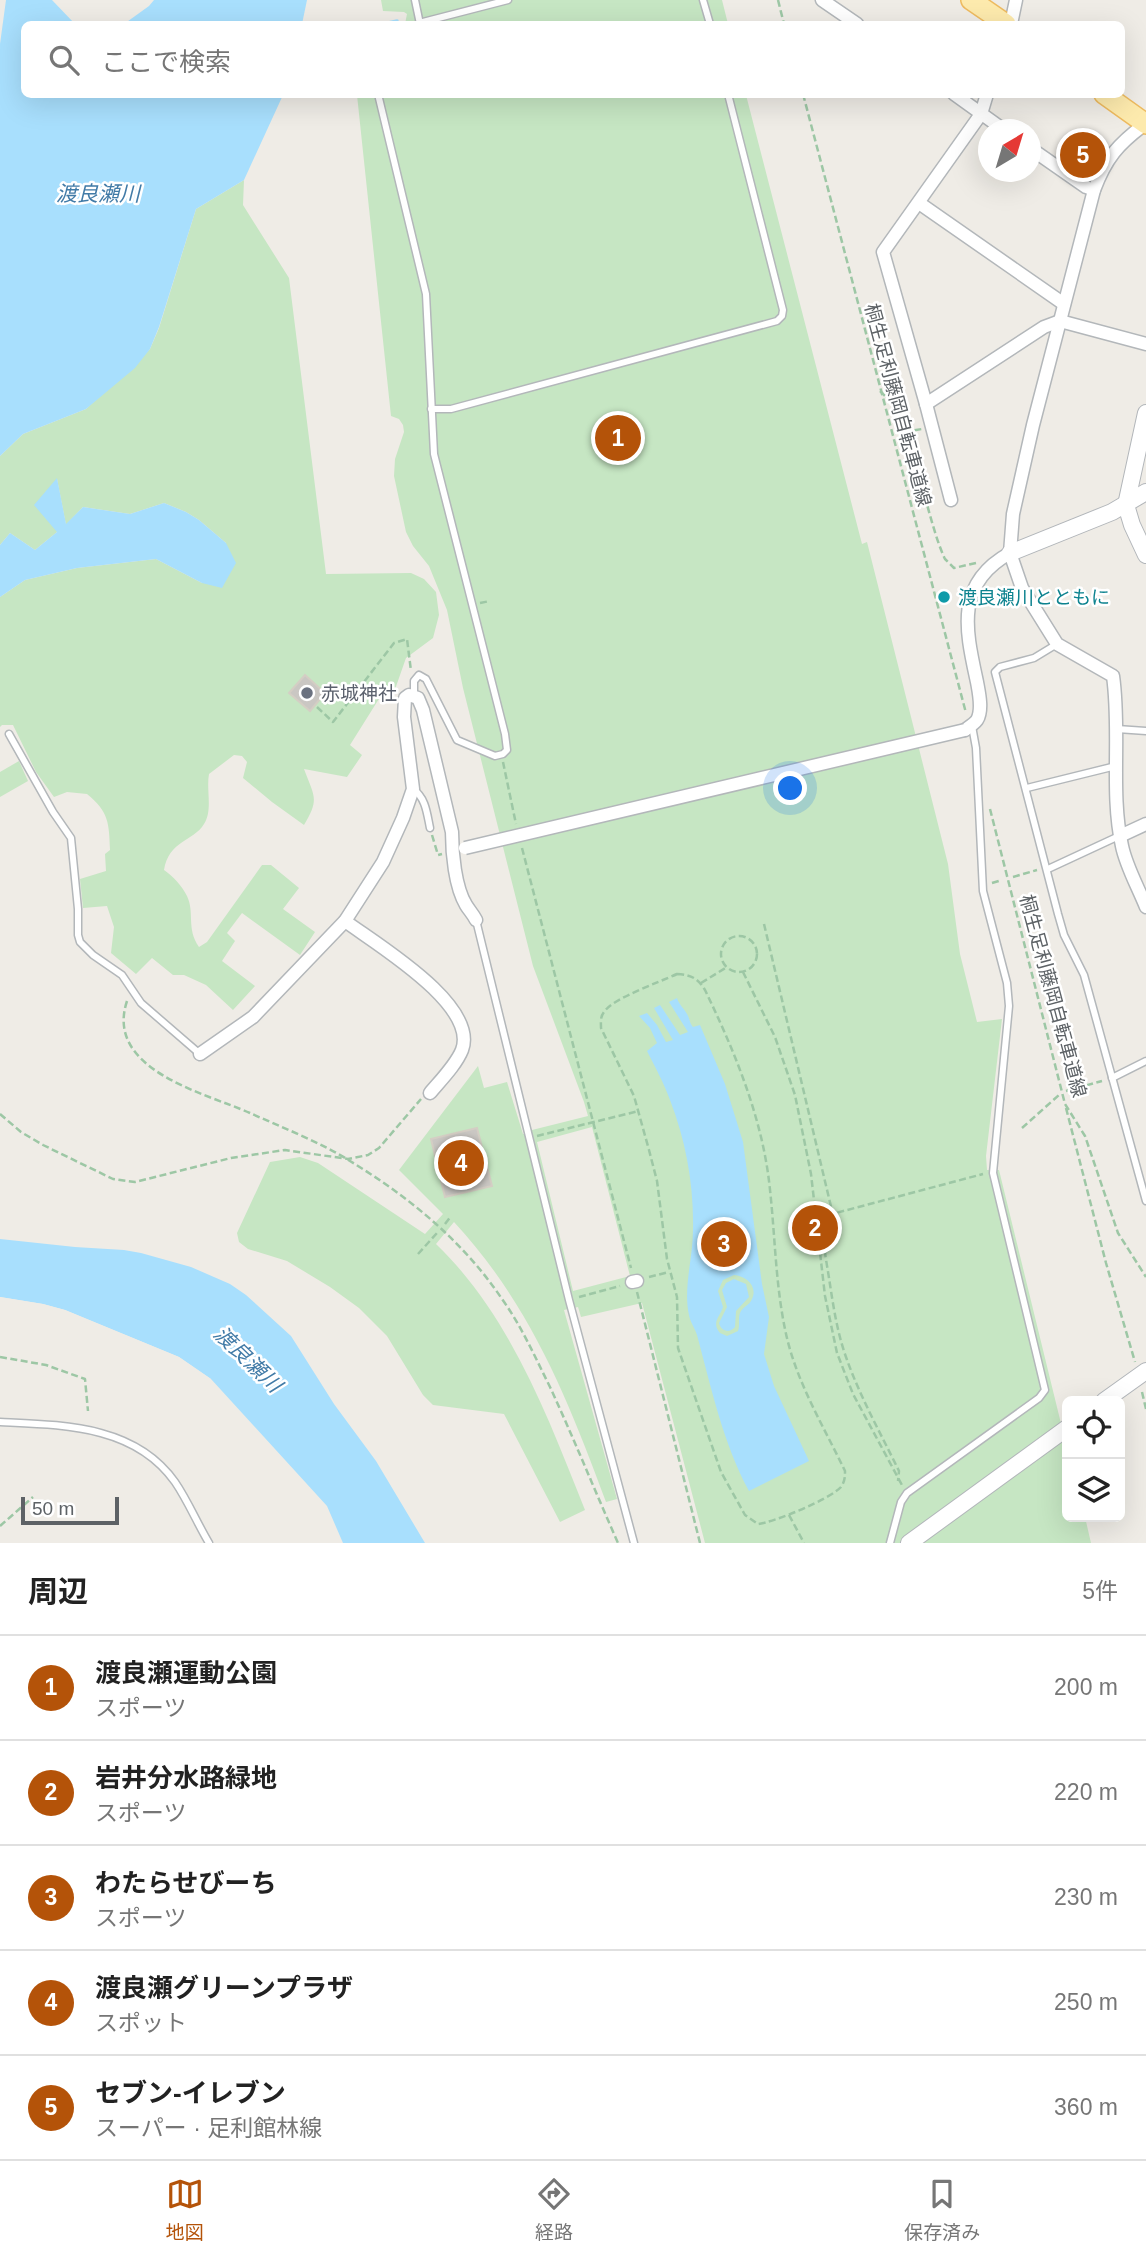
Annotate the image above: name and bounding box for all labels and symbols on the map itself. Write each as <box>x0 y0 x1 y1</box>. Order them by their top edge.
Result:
north arrow <box>978 119 1041 182</box>
pin: 5 <box>1060 129 1106 181</box>
water label: 渡良瀬川 <box>56 182 142 205</box>
street label: 桐生足利藤岡自転車道線 <box>861 301 935 509</box>
pin: 1 <box>595 412 641 464</box>
place label: 渡良瀬川とともに <box>958 587 1110 608</box>
marker: 渡良瀬川とともに <box>936 589 952 605</box>
place label: 赤城神社 <box>321 683 397 704</box>
marker: 赤城神社 <box>299 685 315 701</box>
your location <box>773 771 807 805</box>
street label: 桐生足利藤岡自転車道線 <box>1016 892 1090 1100</box>
pin: 4 <box>438 1137 484 1189</box>
pin: 2 <box>792 1202 838 1254</box>
pin: 3 <box>701 1218 747 1270</box>
water label: 渡良瀬川 <box>210 1322 288 1398</box>
scale bar <box>21 1494 119 1526</box>

